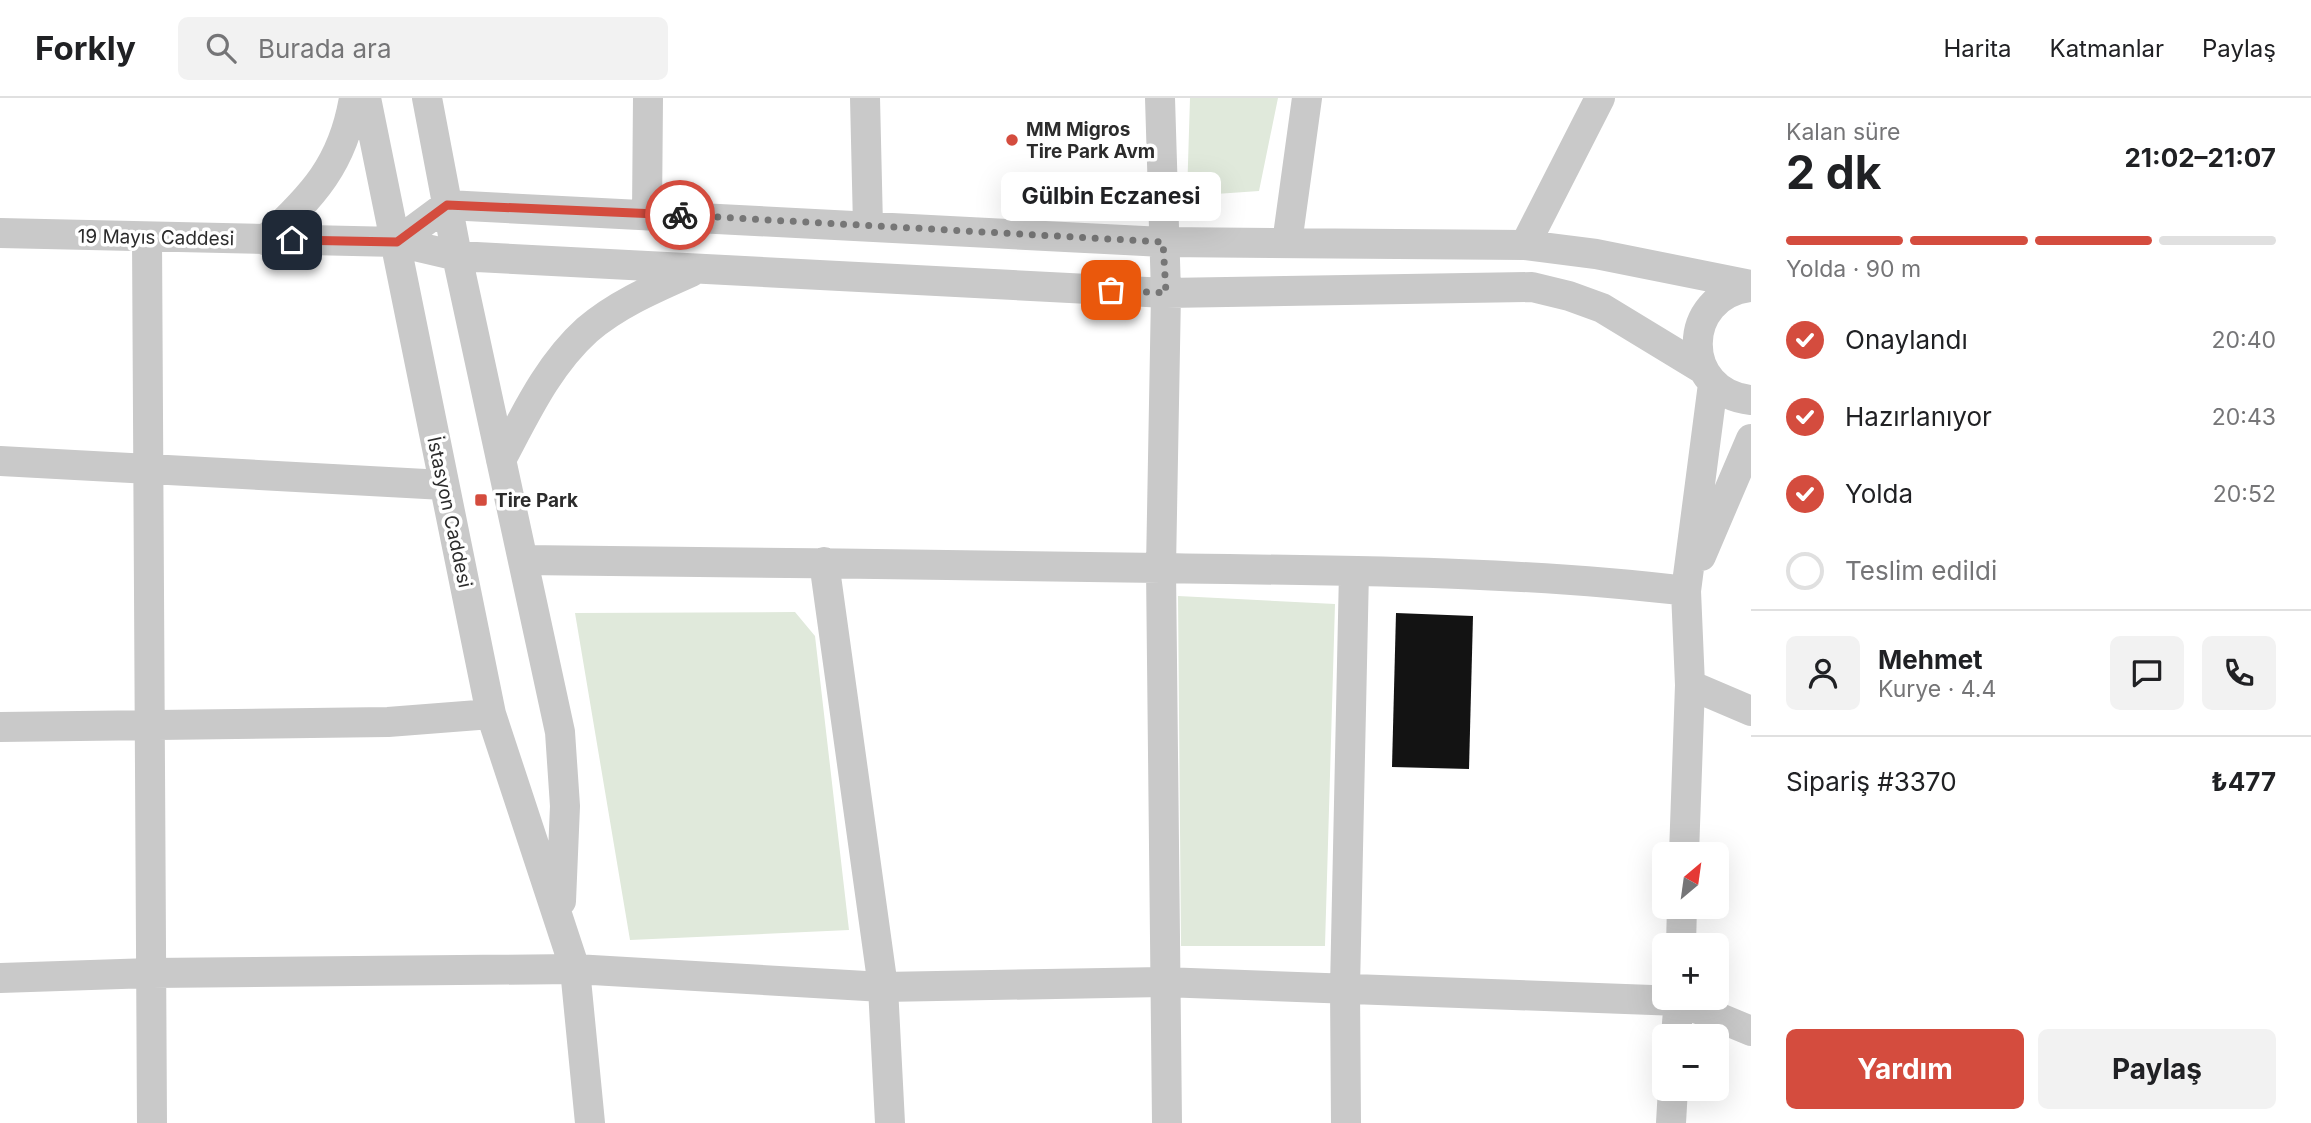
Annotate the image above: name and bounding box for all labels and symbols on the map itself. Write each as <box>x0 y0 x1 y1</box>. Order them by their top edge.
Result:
place label: MM Migros Tire Park Avm <box>1026 118 1155 163</box>
marker: MM Migros Tire Park Avm <box>1004 132 1020 148</box>
callout: Gülbin Eczanesi <box>1001 171 1221 220</box>
courier <box>645 180 715 250</box>
pin <box>262 210 322 270</box>
street label: 19 Mayıs Caddesi <box>78 225 234 250</box>
pin <box>1081 260 1141 320</box>
street label: İstasyon Caddesi <box>422 434 477 590</box>
place label: Tire Park <box>495 489 578 512</box>
marker: Tire Park <box>473 492 489 508</box>
north arrow <box>1652 842 1729 919</box>

